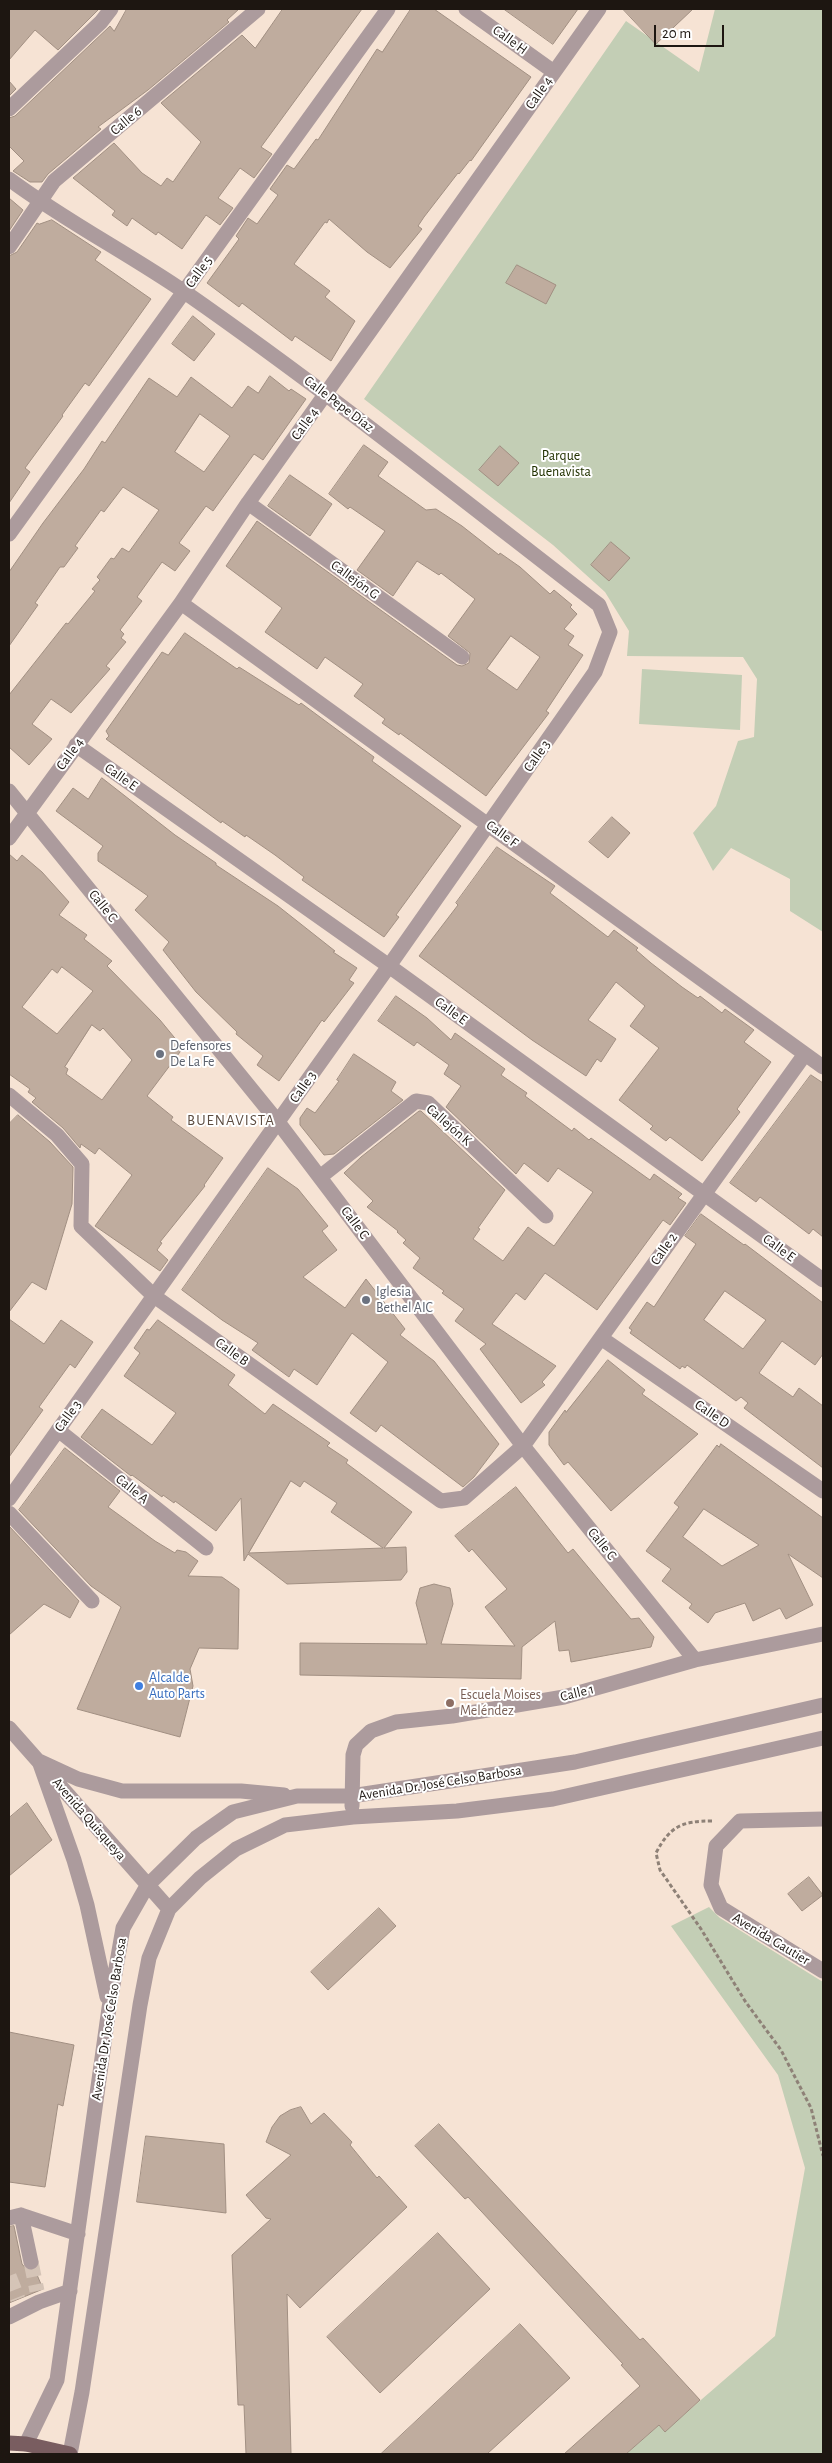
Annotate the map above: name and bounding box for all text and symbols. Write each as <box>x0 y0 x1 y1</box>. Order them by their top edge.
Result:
scale bar <box>657 15 727 47</box>
street label: Calle H <box>489 22 531 58</box>
text: 20 m <box>662 26 691 41</box>
street label: Calle 4 <box>522 73 556 113</box>
street label: Calle 6 <box>107 103 145 139</box>
street label: Calle 5 <box>182 253 216 291</box>
street label: Calle Pepe Díaz <box>301 372 377 436</box>
street label: Calle 4 <box>288 404 322 444</box>
park label: Parque Buenavista <box>531 448 591 481</box>
street label: Callejón G <box>328 557 382 603</box>
street label: Calle 4 <box>53 734 87 774</box>
street label: Calle 3 <box>520 737 554 775</box>
street label: Calle E <box>101 760 141 794</box>
street label: Calle F <box>483 817 521 851</box>
street label: Calle C <box>85 886 121 926</box>
street label: Calle E <box>431 994 471 1028</box>
place label: Defensores De La Fe <box>170 1038 231 1070</box>
marker: Defensores De La Fe <box>154 1048 166 1060</box>
street label: Calle 3 <box>286 1068 320 1106</box>
street label: Callejón K <box>423 1101 475 1149</box>
district label: BUENAVISTA <box>186 1111 276 1129</box>
street label: Calle C <box>337 1203 373 1243</box>
street label: Calle 2 <box>647 1230 681 1268</box>
street label: Calle E <box>759 1231 799 1265</box>
place label: Iglesia Bethel AIC <box>376 1284 433 1316</box>
marker: Iglesia Bethel AIC <box>360 1294 372 1306</box>
street label: Calle B <box>212 1334 252 1370</box>
street label: Calle D <box>691 1396 733 1432</box>
street label: Calle 3 <box>51 1397 85 1435</box>
street label: Calle A <box>112 1471 152 1507</box>
street label: Calle C <box>584 1524 620 1564</box>
place label: Alcalde Auto Parts <box>149 1670 205 1702</box>
marker: Alcalde Auto Parts <box>133 1680 145 1692</box>
street label: Calle 1 <box>558 1681 596 1705</box>
place label: Escuela Moises Meléndez <box>460 1687 541 1720</box>
marker: Escuela Moises Meléndez <box>444 1697 456 1709</box>
street label: Avenida Dr. José Celso Barbosa <box>357 1762 523 1804</box>
street label: Avenida Quisqueya <box>48 1774 130 1864</box>
street label: Avenida Gautier <box>729 1909 813 1969</box>
street label: Avenida Dr. José Celso Barbosa <box>88 1936 130 2102</box>

